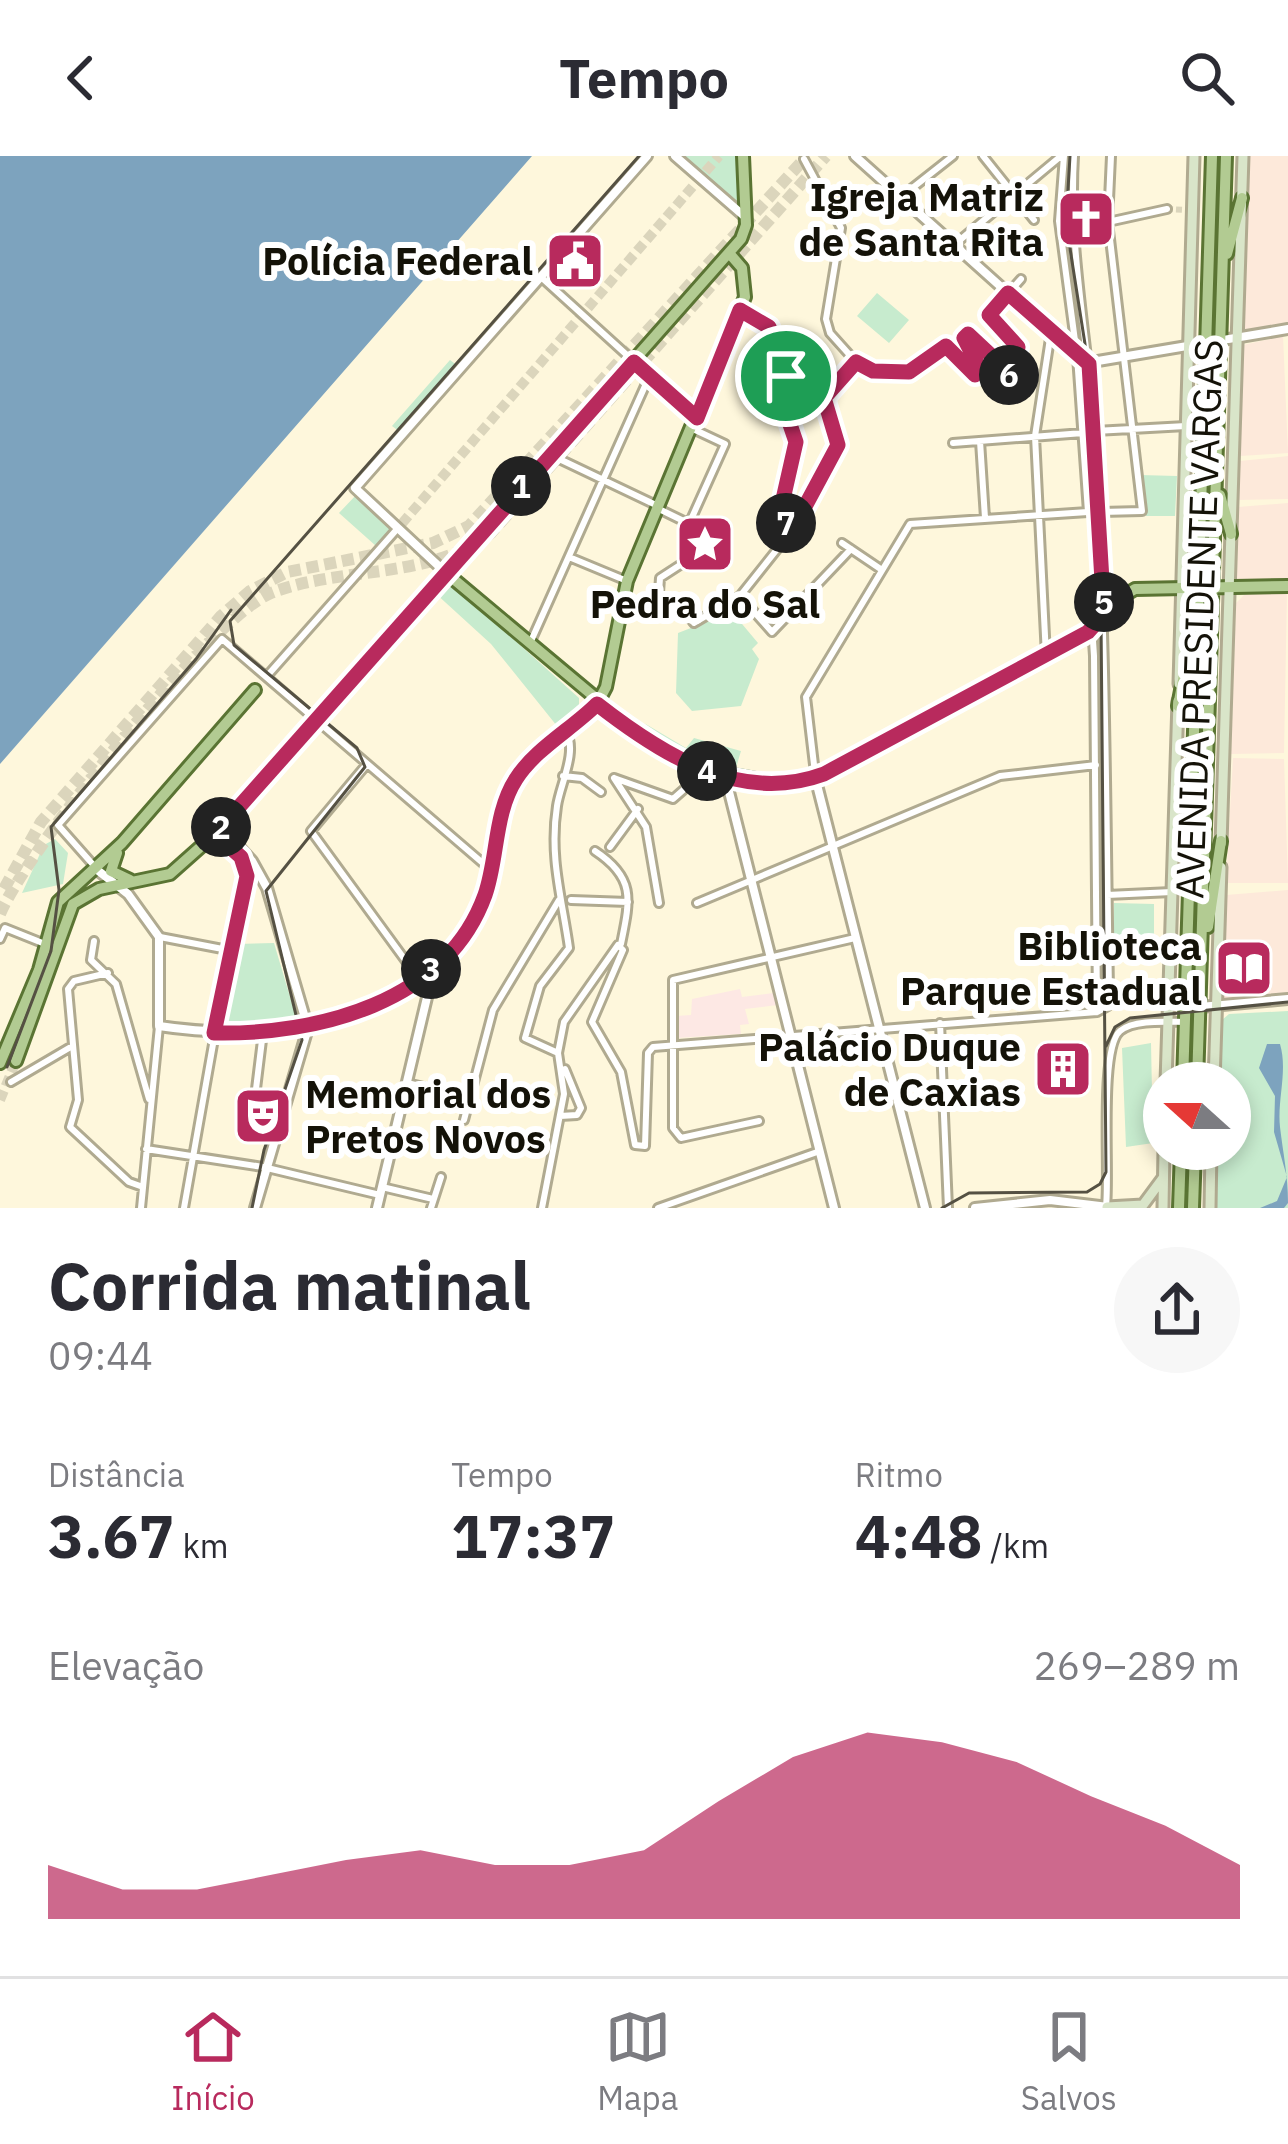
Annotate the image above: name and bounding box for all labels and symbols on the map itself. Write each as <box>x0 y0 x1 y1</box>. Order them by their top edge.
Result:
place label: Igreja Matriz de Santa Rita <box>798 171 1044 267</box>
church icon: Igreja Matriz de Santa Rita <box>1055 188 1117 250</box>
public building icon: Polícia Federal <box>544 230 606 292</box>
place label: Polícia Federal <box>262 235 533 286</box>
pin <box>735 325 837 427</box>
street label: AVENIDA PRESIDENTE VARGAS <box>1163 338 1234 900</box>
pin: 6 <box>979 345 1039 405</box>
pin: 1 <box>491 456 551 516</box>
pin: 7 <box>756 493 816 553</box>
place icon: Pedra do Sal <box>674 513 736 575</box>
pin: 5 <box>1074 572 1134 632</box>
place label: Pedra do Sal <box>590 578 820 629</box>
pin: 4 <box>677 741 737 801</box>
pin: 2 <box>191 797 251 857</box>
place label: Biblioteca Parque Estadual <box>900 920 1202 1016</box>
library icon: Biblioteca Parque Estadual <box>1213 937 1275 999</box>
pin: 3 <box>401 939 461 999</box>
place label: Palácio Duque de Caxias <box>758 1021 1021 1117</box>
building icon: Palácio Duque de Caxias <box>1032 1038 1094 1100</box>
north arrow <box>1143 1062 1251 1170</box>
place label: Memorial dos Pretos Novos <box>305 1068 551 1164</box>
theatre icon: Memorial dos Pretos Novos <box>232 1085 294 1147</box>

